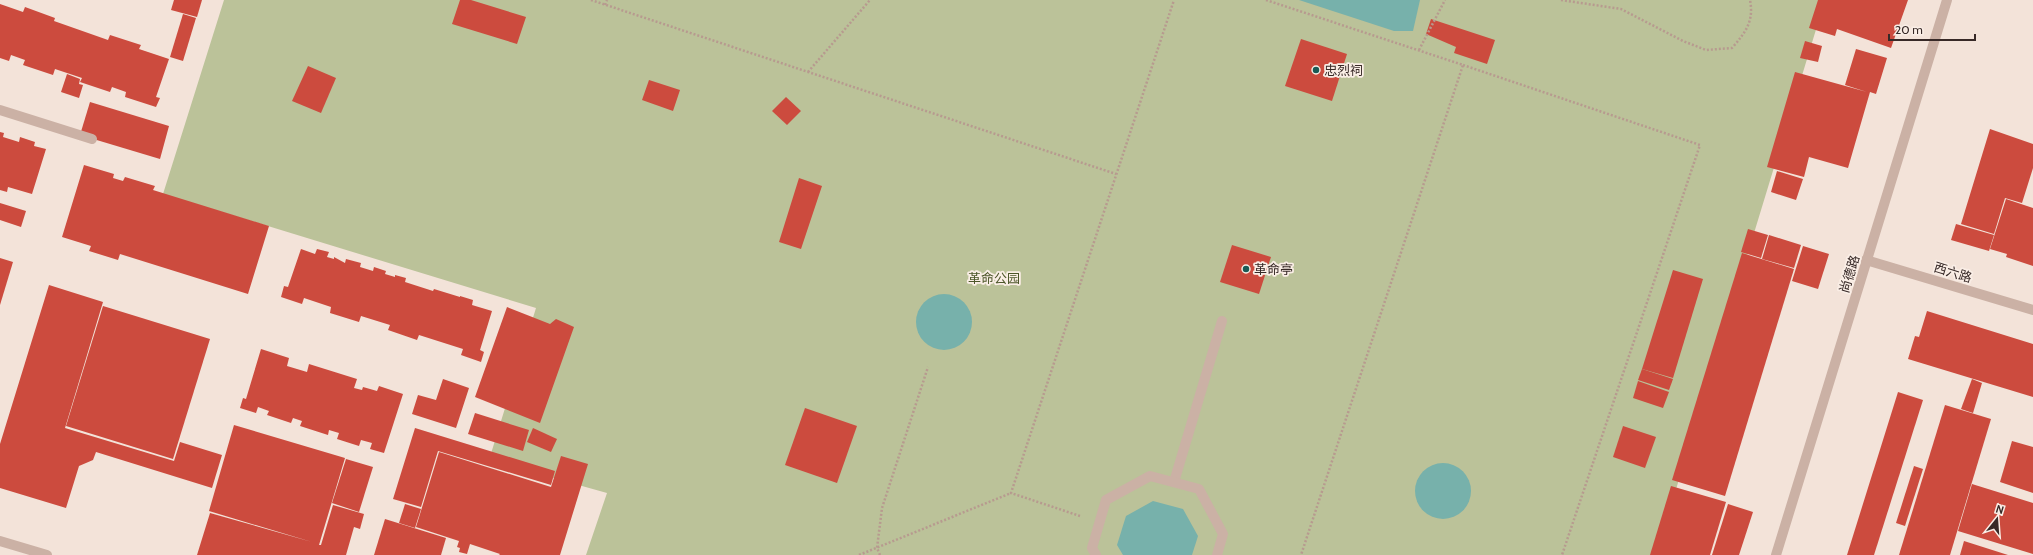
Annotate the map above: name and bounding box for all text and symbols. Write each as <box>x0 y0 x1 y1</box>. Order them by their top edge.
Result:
scale bar <box>1889 16 1975 42</box>
text: 20 m <box>1895 22 1923 37</box>
place label: 忠烈祠 <box>1324 62 1363 78</box>
marker: 忠烈祠 <box>1311 65 1321 75</box>
street label: 尚德路 <box>1836 253 1862 295</box>
street label: 西六路 <box>1932 259 1974 285</box>
place label: 革命亭 <box>1254 261 1293 277</box>
marker: 革命亭 <box>1241 264 1251 274</box>
park label: 革命公园 <box>968 270 1020 286</box>
north arrow <box>1977 499 2017 539</box>
text: N <box>1994 502 2006 517</box>

